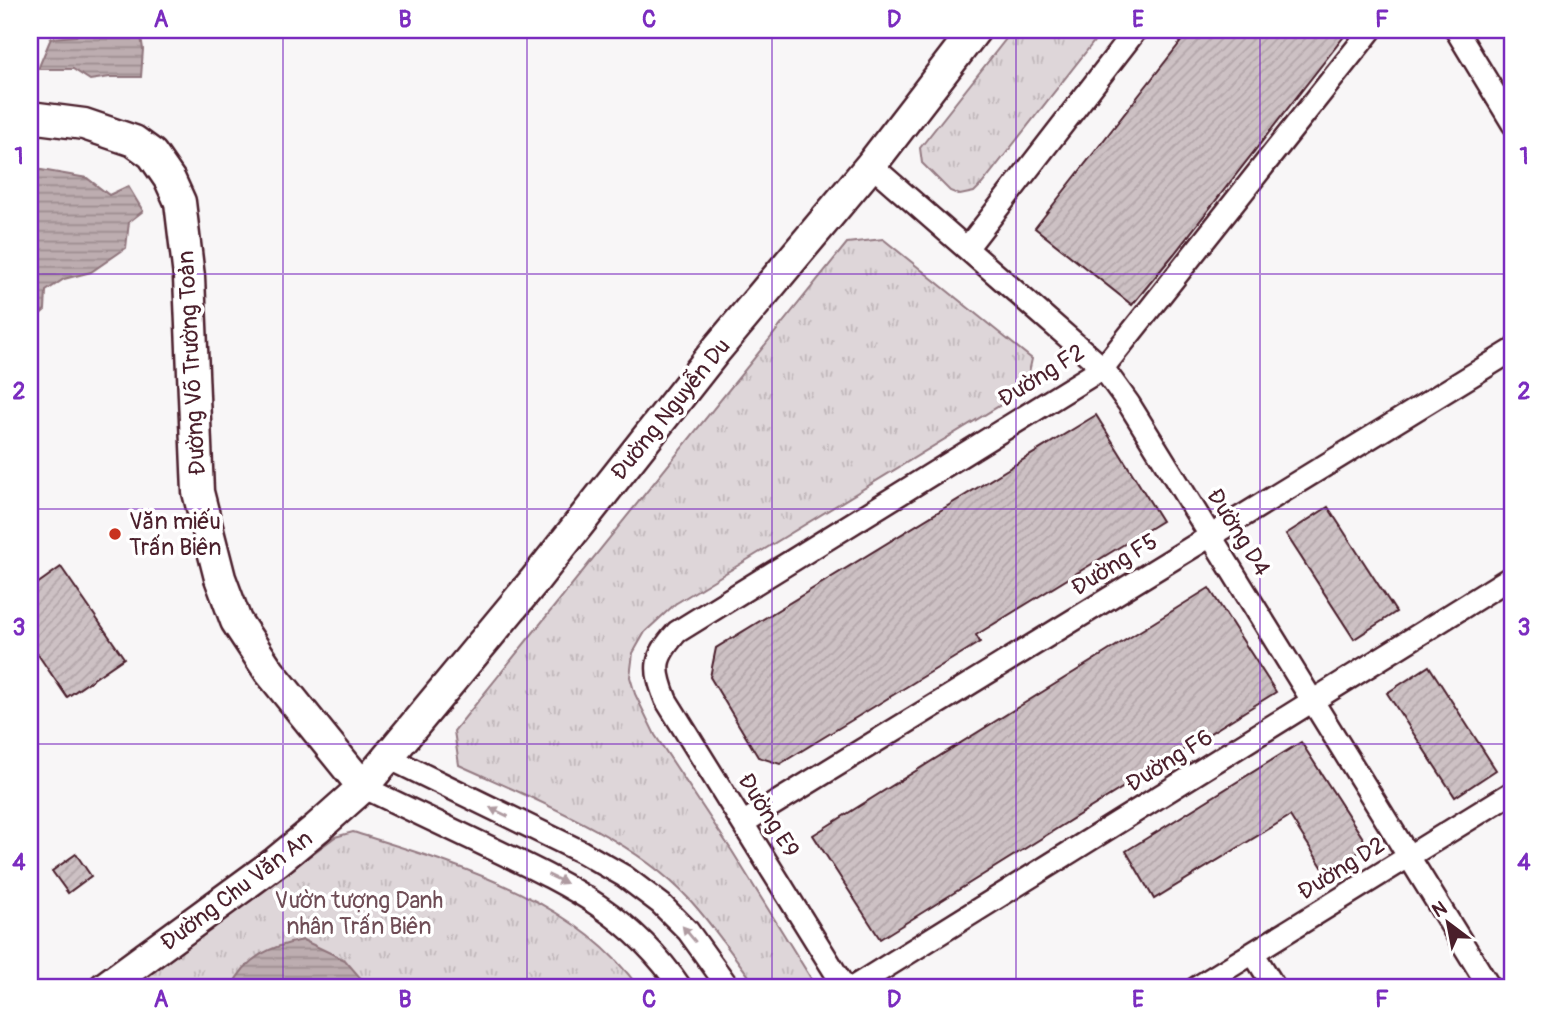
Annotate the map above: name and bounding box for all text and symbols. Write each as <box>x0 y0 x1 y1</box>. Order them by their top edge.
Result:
text: A <box>154 5 169 34</box>
text: B <box>398 5 412 34</box>
text: C <box>642 5 656 34</box>
text: D <box>887 5 901 34</box>
text: E <box>1132 5 1144 34</box>
text: F <box>1375 5 1389 34</box>
text: 1 <box>15 142 24 171</box>
text: 1 <box>1520 142 1529 171</box>
street label: Đường Võ Trường Toản <box>171 250 212 476</box>
street label: Đường Nguyễn Du <box>604 333 736 486</box>
street label: Đường F2 <box>993 338 1090 413</box>
text: 2 <box>13 377 26 406</box>
text: 2 <box>1518 377 1531 406</box>
street label: Đường D4 <box>1200 483 1277 581</box>
place label: Văn miếu Trấn Biên <box>129 507 222 562</box>
marker: Văn miếu Trấn Biên <box>107 526 123 542</box>
street label: Đường F5 <box>1066 527 1163 602</box>
text: 3 <box>13 613 25 642</box>
text: 3 <box>1518 613 1530 642</box>
street label: Đường F6 <box>1120 722 1218 798</box>
street label: Đường E9 <box>731 768 806 863</box>
one-way arrow <box>489 806 509 817</box>
street label: Đường Chu Văn An <box>154 824 318 957</box>
street label: Đường D2 <box>1292 830 1390 906</box>
text: 4 <box>12 848 26 877</box>
text: 4 <box>1517 848 1531 877</box>
one-way arrow <box>547 874 567 885</box>
park label: Vườn tượng Danh nhân Trấn Biên <box>275 886 443 941</box>
north arrow <box>1414 888 1484 958</box>
text: N <box>1428 896 1451 923</box>
one-way arrow <box>682 925 697 942</box>
text: A <box>154 985 169 1014</box>
text: B <box>398 985 412 1014</box>
text: C <box>642 985 656 1014</box>
text: D <box>887 985 901 1014</box>
text: E <box>1132 985 1144 1014</box>
text: F <box>1375 985 1389 1014</box>

